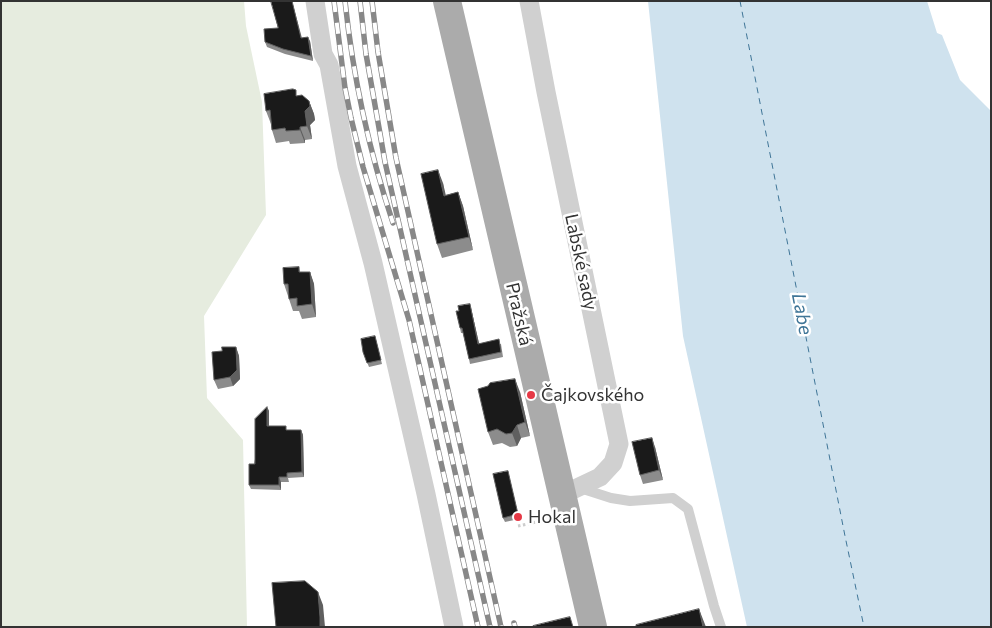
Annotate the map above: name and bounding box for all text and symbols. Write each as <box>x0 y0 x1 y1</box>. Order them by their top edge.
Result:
street label: Labské sady <box>560 212 602 312</box>
street label: Pražská <box>501 280 537 348</box>
water label: Labe <box>787 291 817 337</box>
place label: Čajkovského <box>541 384 644 406</box>
marker: Čajkovského <box>525 389 537 401</box>
place label: Hokal <box>528 506 576 528</box>
marker: Hokal <box>512 511 524 523</box>

